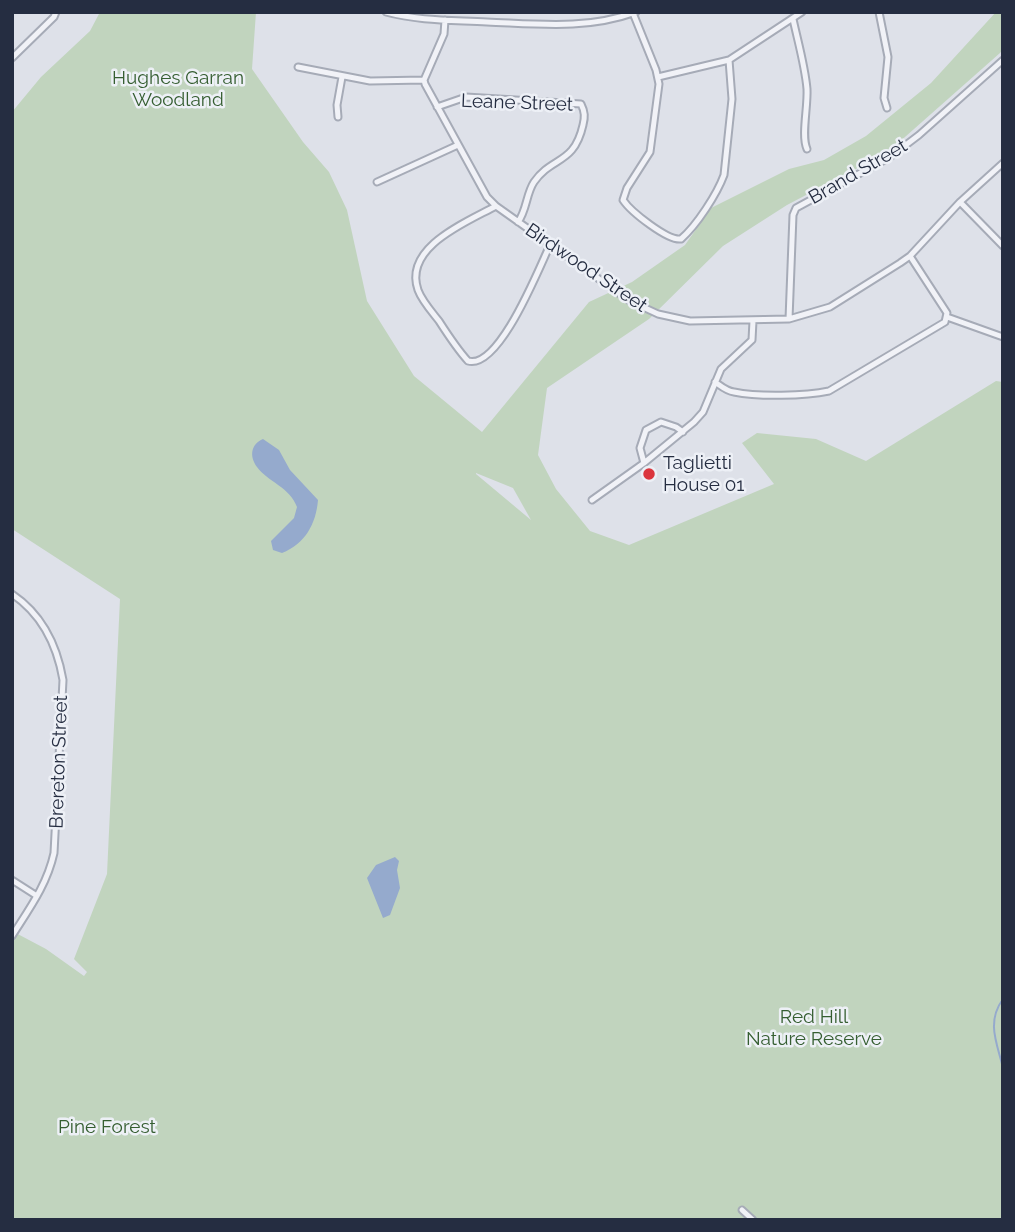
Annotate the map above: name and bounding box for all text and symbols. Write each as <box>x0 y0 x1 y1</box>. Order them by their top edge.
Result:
park label: Hughes Garran Woodland <box>112 67 244 111</box>
street label: Leane Street <box>461 90 573 116</box>
street label: Brand Street <box>805 135 911 209</box>
street label: Birdwood Street <box>521 219 651 317</box>
place label: Taglietti House 01 <box>663 452 744 496</box>
marker: Taglietti House 01 <box>641 466 657 482</box>
street label: Brereton Street <box>45 695 73 829</box>
park label: Red Hill Nature Reserve <box>746 1006 882 1050</box>
park label: Pine Forest <box>58 1116 156 1138</box>

